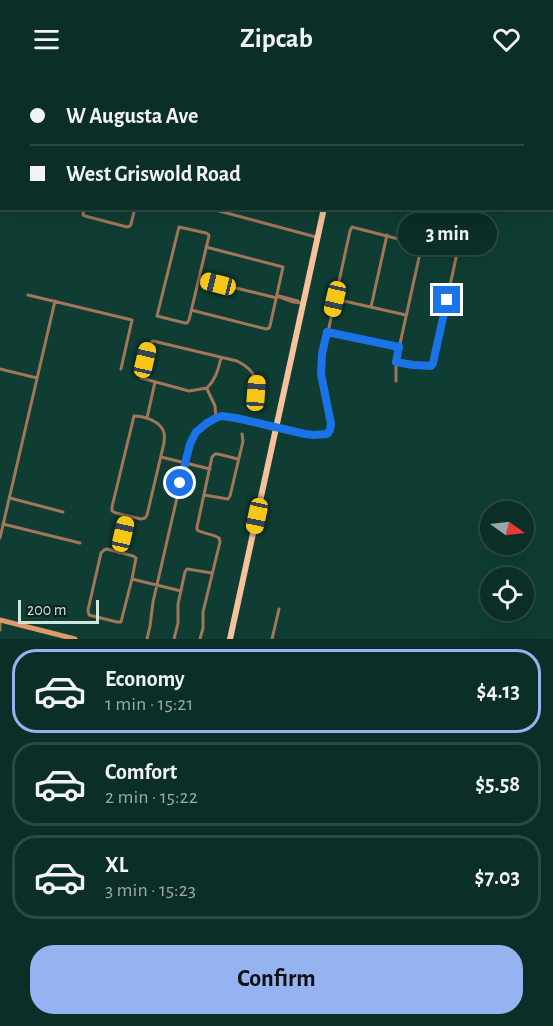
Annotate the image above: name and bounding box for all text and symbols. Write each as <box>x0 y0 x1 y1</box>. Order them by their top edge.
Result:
icon: menu <box>30 23 63 56</box>
icon: heart <box>490 23 523 56</box>
text: Zipcab <box>240 25 313 52</box>
text: W Augusta Ave <box>66 105 198 127</box>
text: West Griswold Road <box>66 163 241 185</box>
callout: 3 min <box>398 213 496 255</box>
text: 3 min <box>426 224 469 244</box>
car <box>198 271 238 297</box>
car <box>322 279 348 319</box>
route end <box>433 286 460 313</box>
car <box>132 340 158 380</box>
car <box>246 374 266 412</box>
route start <box>166 469 193 496</box>
car <box>244 497 270 535</box>
north arrow <box>480 501 534 555</box>
map controls <box>480 501 534 621</box>
car <box>110 514 136 554</box>
button: locate <box>480 567 534 621</box>
scale bar <box>18 597 99 624</box>
text: 200 m <box>27 602 67 618</box>
icon: car <box>33 664 87 718</box>
text: Economy <box>105 668 185 690</box>
text: $4.13 <box>477 680 520 702</box>
text: 1 min · 15:21 <box>105 694 193 714</box>
icon: car <box>33 757 87 811</box>
text: Comfort <box>105 761 177 783</box>
text: $5.58 <box>475 773 520 795</box>
text: 2 min · 15:22 <box>105 787 198 807</box>
icon: car <box>33 850 87 904</box>
text: XL <box>105 854 128 876</box>
text: $7.03 <box>475 866 520 888</box>
text: 3 min · 15:23 <box>105 880 196 900</box>
button: Confirm <box>30 945 523 1014</box>

